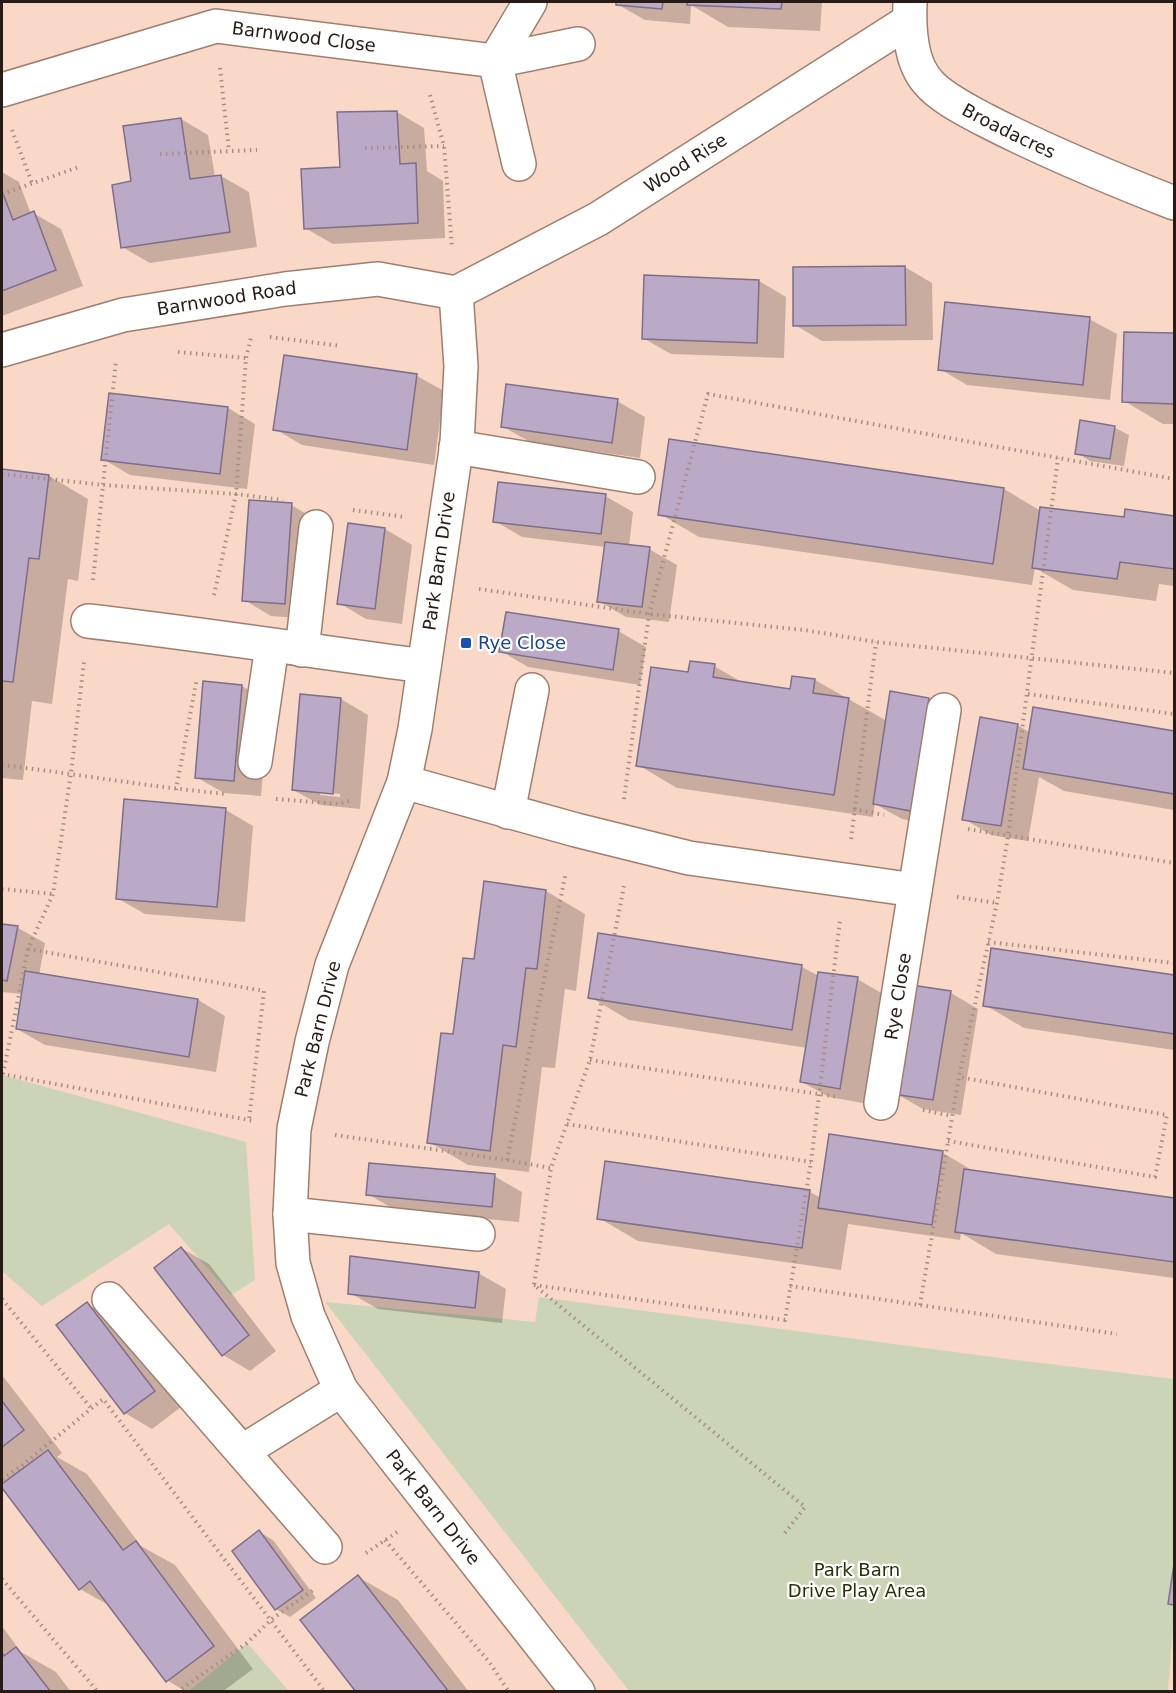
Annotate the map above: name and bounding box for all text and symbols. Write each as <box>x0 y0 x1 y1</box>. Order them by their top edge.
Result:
street label: Barnwood Close <box>231 17 377 56</box>
street label: Broadacres <box>959 99 1059 162</box>
street label: Wood Rise <box>640 129 731 197</box>
street label: Barnwood Road <box>155 277 297 319</box>
street label: Park Barn Drive <box>418 490 459 632</box>
place label: Rye Close <box>478 632 566 653</box>
marker: Rye Close <box>459 636 473 650</box>
street label: Rye Close <box>880 951 915 1041</box>
street label: Park Barn Drive <box>290 958 345 1099</box>
street label: Park Barn Drive <box>382 1445 485 1569</box>
park label: Park Barn Drive Play Area <box>788 1559 926 1601</box>

